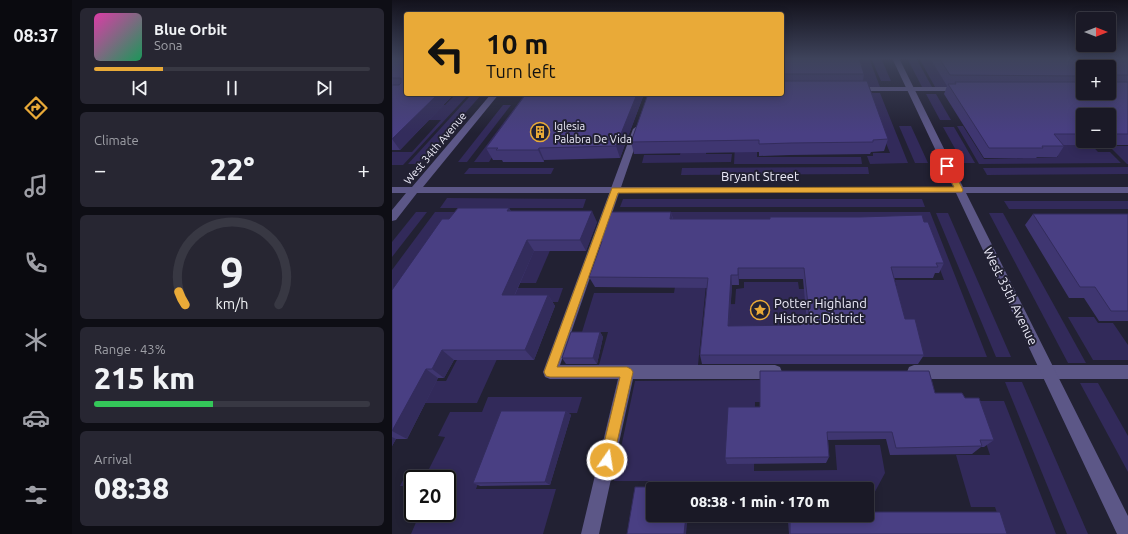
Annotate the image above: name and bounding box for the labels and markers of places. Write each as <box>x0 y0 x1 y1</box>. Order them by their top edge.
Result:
place label: Iglesia Palabra De Vida <box>554 120 632 145</box>
building icon: Iglesia Palabra De Vida <box>529 121 551 143</box>
pin <box>930 149 964 183</box>
place label: Potter Highland Historic District <box>774 296 867 325</box>
place icon: Potter Highland Historic District <box>749 299 771 321</box>

